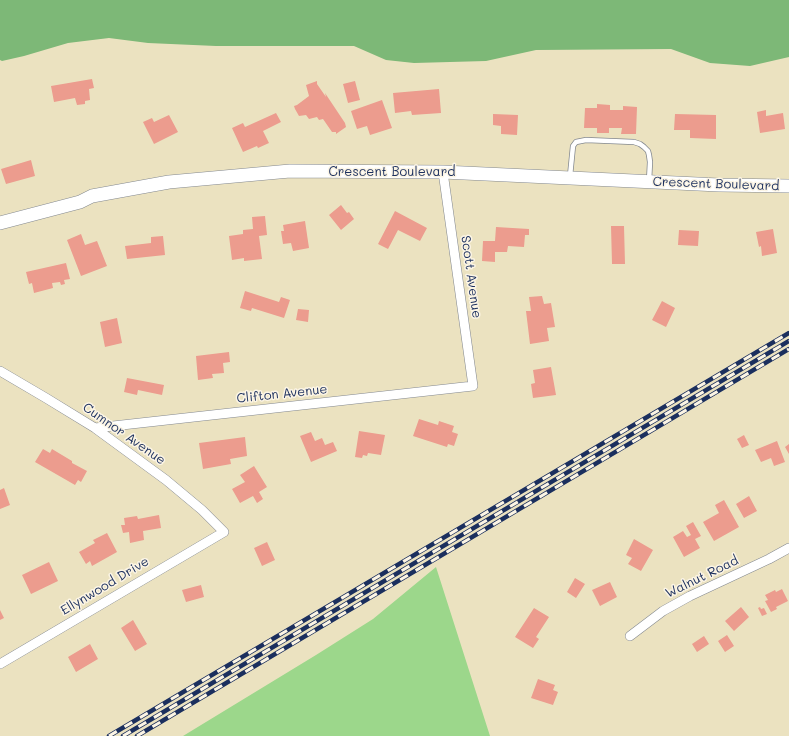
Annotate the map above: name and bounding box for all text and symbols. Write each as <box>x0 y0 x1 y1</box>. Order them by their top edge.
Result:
street label: Crescent Boulevard <box>329 164 455 180</box>
street label: Crescent Boulevard <box>652 174 780 194</box>
street label: Scott Avenue <box>457 235 485 319</box>
street label: Clifton Avenue <box>236 381 328 407</box>
street label: Cumnor Avenue <box>80 400 168 468</box>
street label: Walnut Road <box>663 553 741 601</box>
street label: Ellynwood Drive <box>58 554 152 618</box>

